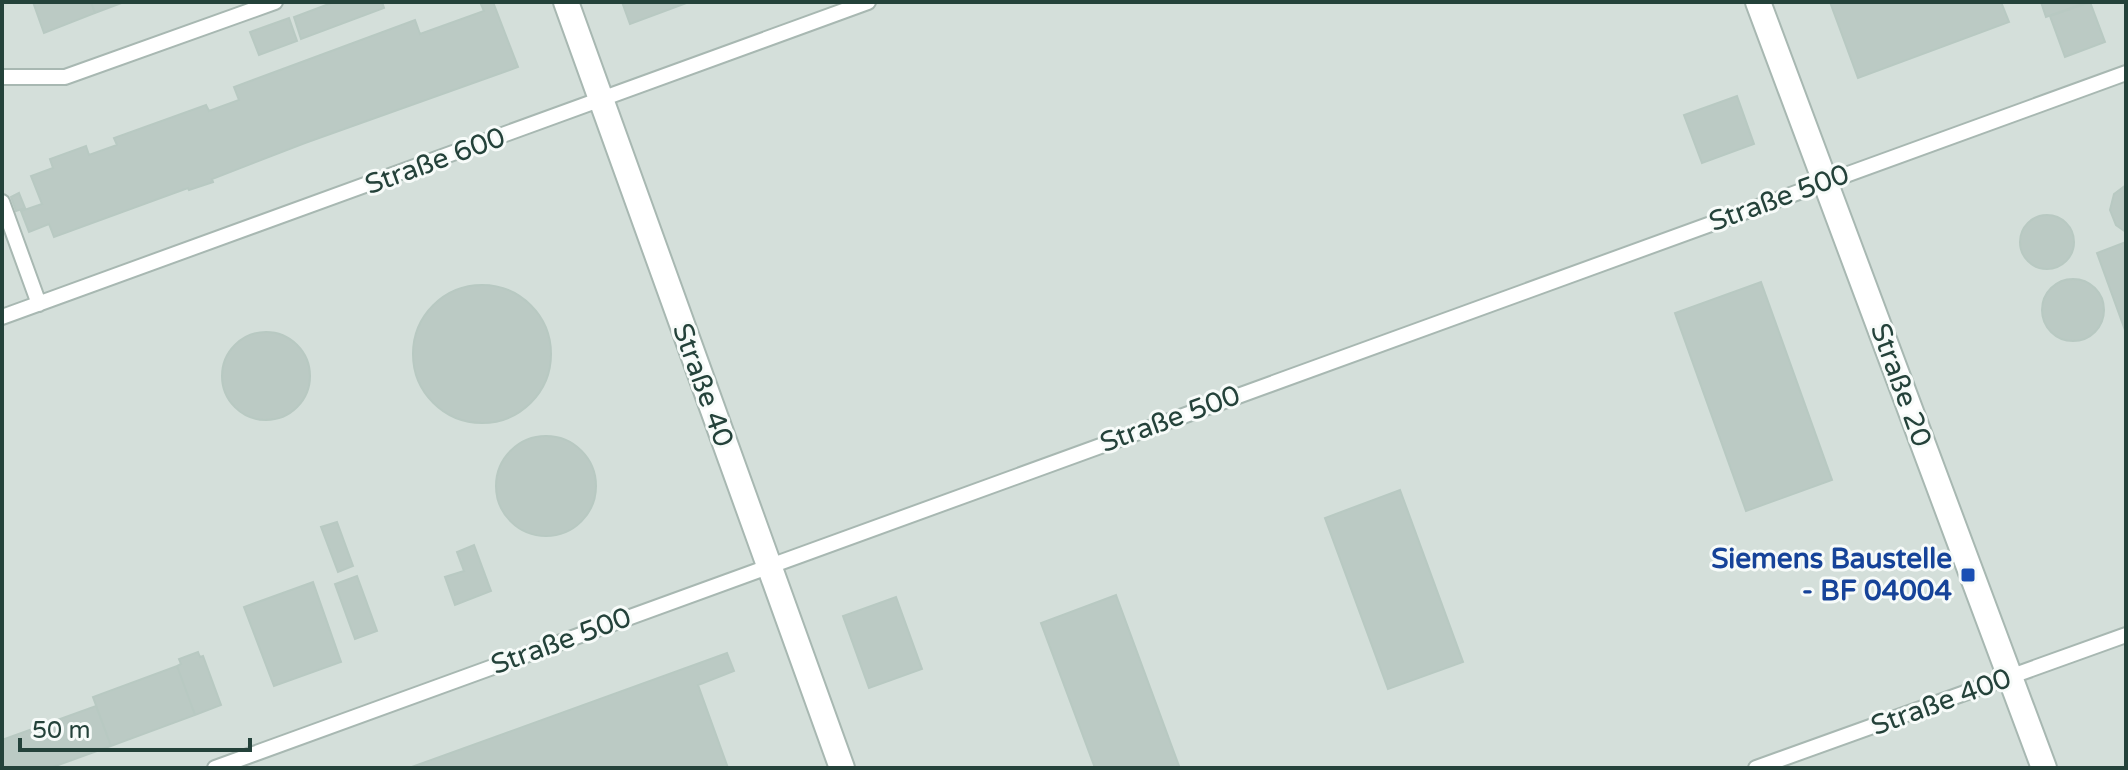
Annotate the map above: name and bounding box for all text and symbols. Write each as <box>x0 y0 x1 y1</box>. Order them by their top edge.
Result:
street label: Straße 600 <box>360 120 510 202</box>
street label: Straße 500 <box>1704 157 1854 239</box>
street label: Straße 40 <box>665 319 741 451</box>
street label: Straße 20 <box>1863 319 1939 451</box>
street label: Straße 500 <box>1095 378 1245 460</box>
place label: Siemens Baustelle - BF 04004 <box>1711 542 1952 608</box>
marker: Siemens Baustelle - BF 04004 <box>1959 566 1977 584</box>
street label: Straße 500 <box>486 600 636 682</box>
street label: Straße 400 <box>1866 661 2016 743</box>
scale bar <box>20 702 250 752</box>
text: 50 m <box>32 716 90 745</box>

